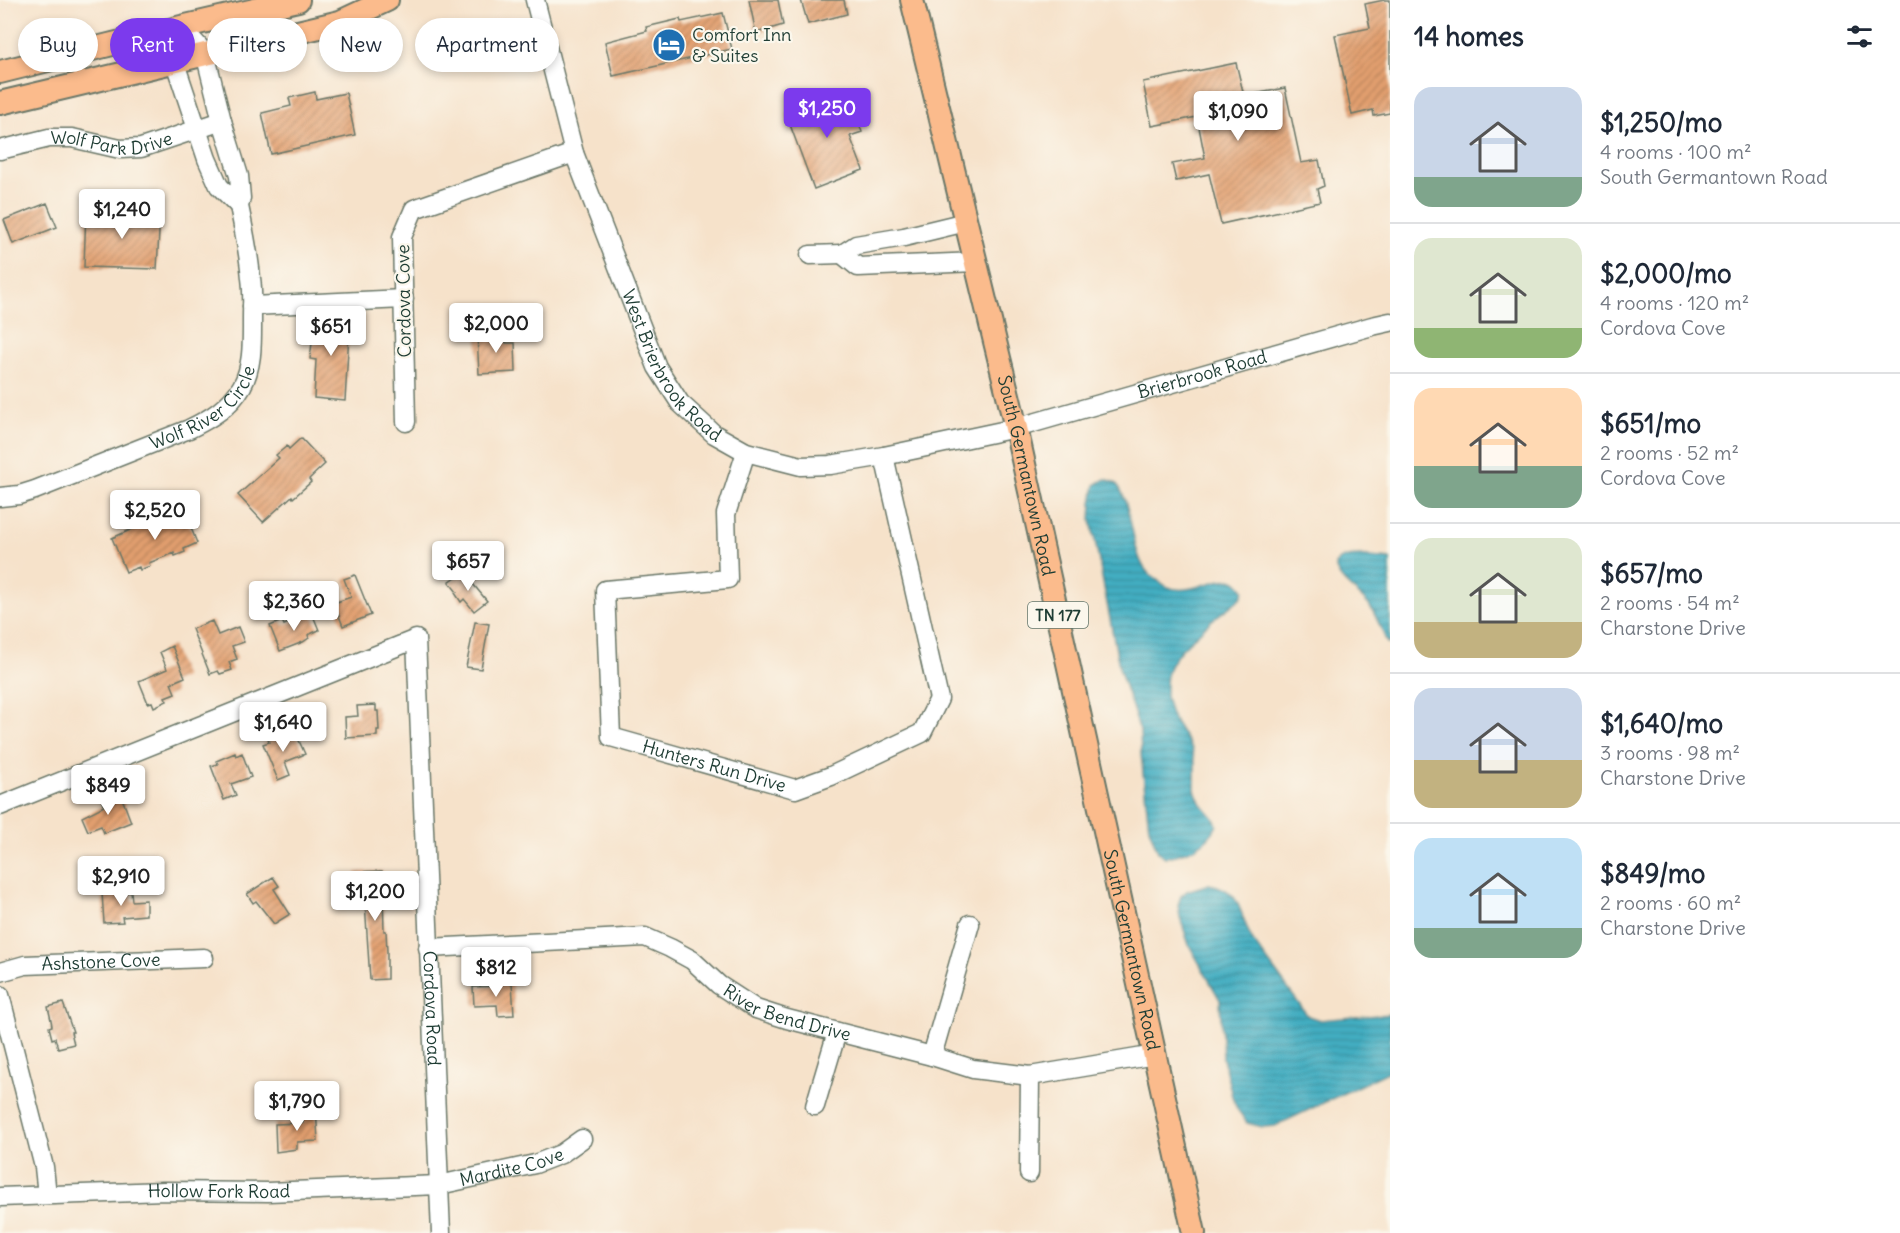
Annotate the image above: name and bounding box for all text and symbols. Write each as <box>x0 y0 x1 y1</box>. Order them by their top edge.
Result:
chip: Buy <box>18 18 98 72</box>
chip: Rent <box>110 18 195 72</box>
chip: Filters <box>207 18 307 72</box>
chip: New <box>319 18 403 72</box>
chip: Apartment <box>415 18 559 72</box>
text: 14 homes <box>1414 20 1524 53</box>
icon: filters <box>1843 20 1876 53</box>
place label: Comfort Inn & Suites <box>692 23 792 67</box>
hotel icon: Comfort Inn & Suites <box>651 27 687 63</box>
pin: $1,250 <box>778 88 876 139</box>
pin: $1,090 <box>1189 91 1287 142</box>
text: $1,250 <box>798 95 856 120</box>
text: $1,090 <box>1208 98 1268 123</box>
text: $1,250/mo <box>1600 106 1722 139</box>
icon: home <box>1462 111 1534 183</box>
street label: Wolf Park Drive <box>50 126 175 160</box>
text: 4 rooms · 100 m² <box>1600 139 1751 164</box>
text: South Germantown Road <box>1600 164 1828 189</box>
pin: $1,240 <box>73 189 171 240</box>
text: $1,240 <box>93 196 151 221</box>
street label: Cordova Cove <box>391 244 416 358</box>
text: $2,000/mo <box>1600 257 1732 290</box>
icon: home <box>1462 262 1534 334</box>
street label: West Brierbrook Road <box>617 286 726 447</box>
text: 4 rooms · 120 m² <box>1600 290 1749 315</box>
pin: $2,000 <box>447 303 545 354</box>
pin: $651 <box>295 306 367 357</box>
text: $2,000 <box>463 310 529 335</box>
text: $651 <box>310 313 352 338</box>
text: Cordova Cove <box>1600 315 1726 340</box>
street label: Brierbrook Road <box>1135 345 1270 404</box>
street label: Wolf River Circle <box>146 363 260 454</box>
street label: South Germantown Road <box>993 373 1060 578</box>
text: $651/mo <box>1600 407 1701 440</box>
icon: home <box>1462 412 1534 484</box>
text: 2 rooms · 52 m² <box>1600 440 1739 465</box>
text: Cordova Cove <box>1600 465 1726 490</box>
pin: $2,520 <box>106 490 204 541</box>
text: $2,520 <box>124 497 186 522</box>
pin: $657 <box>432 541 504 592</box>
text: $657 <box>446 548 490 573</box>
text: $657/mo <box>1600 557 1703 590</box>
icon: home <box>1462 562 1534 634</box>
pin: $2,360 <box>245 581 343 632</box>
text: $2,360 <box>263 588 325 613</box>
text: 2 rooms · 54 m² <box>1600 590 1740 615</box>
road number: TN 177 <box>1028 602 1088 628</box>
text: Charstone Drive <box>1600 615 1746 640</box>
pin: $1,640 <box>234 702 332 753</box>
text: $1,640/mo <box>1600 707 1723 740</box>
text: $1,640 <box>253 709 313 734</box>
icon: home <box>1462 712 1534 784</box>
street label: Hunters Run Drive <box>640 734 789 797</box>
text: 3 rooms · 98 m² <box>1600 740 1740 765</box>
pin: $849 <box>72 765 144 816</box>
text: Charstone Drive <box>1600 765 1746 790</box>
text: $849 <box>85 772 131 797</box>
street label: South Germantown Road <box>1099 847 1165 1053</box>
pin: $2,910 <box>72 856 170 907</box>
text: $849/mo <box>1600 857 1705 890</box>
icon: home <box>1462 862 1534 934</box>
text: $2,910 <box>92 863 150 888</box>
pin: $1,200 <box>326 871 424 922</box>
text: $1,200 <box>345 878 405 903</box>
text: 2 rooms · 60 m² <box>1600 890 1741 915</box>
text: Charstone Drive <box>1600 915 1746 940</box>
pin: $812 <box>460 947 532 998</box>
street label: Ashstone Cove <box>41 948 161 975</box>
street label: Cordova Road <box>418 950 446 1067</box>
text: $812 <box>475 954 517 979</box>
street label: River Bend Drive <box>719 979 853 1046</box>
pin: $1,790 <box>248 1081 346 1132</box>
text: $1,790 <box>268 1088 326 1113</box>
street label: Mardite Cove <box>457 1142 567 1191</box>
street label: Hollow Fork Road <box>147 1179 291 1203</box>

